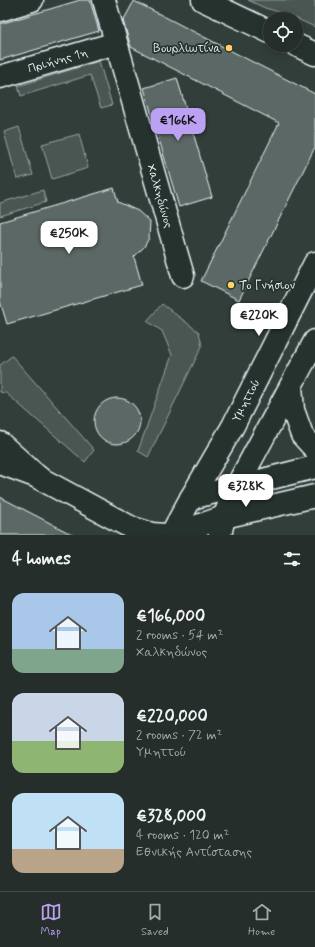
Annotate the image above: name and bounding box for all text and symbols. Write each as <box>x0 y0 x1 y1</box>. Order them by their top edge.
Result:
map controls <box>263 12 303 52</box>
button: locate <box>263 12 303 52</box>
place label: Βουρλιωτίνα <box>153 41 221 57</box>
marker: Βουρλιωτίνα <box>224 43 234 53</box>
street label: Πριήνης 1η <box>26 45 90 77</box>
pin: €166K <box>150 108 206 142</box>
text: €166K <box>160 112 196 129</box>
street label: Χαλκηδώνος <box>142 163 176 230</box>
pin: €250K <box>41 221 97 255</box>
text: €250K <box>50 225 88 242</box>
place label: Το Γνήσιον <box>239 278 295 294</box>
marker: Το Γνήσιον <box>226 280 236 290</box>
pin: €220K <box>231 303 287 337</box>
text: €220K <box>240 307 278 324</box>
street label: Υμηττού <box>229 377 264 425</box>
pin: €328K <box>218 474 274 508</box>
text: €328K <box>227 478 265 495</box>
text: 4 homes <box>12 548 71 570</box>
icon: filters <box>281 548 303 570</box>
text: €166,000 <box>136 605 205 627</box>
icon: home <box>44 609 92 657</box>
text: 2 rooms · 54 m² <box>136 627 223 644</box>
text: Χαλκηδώνος <box>136 644 207 661</box>
text: €220,000 <box>136 705 208 727</box>
icon: home <box>44 709 92 757</box>
text: 2 rooms · 72 m² <box>136 727 222 744</box>
text: Υμηττού <box>136 744 186 761</box>
text: €328,000 <box>136 805 206 827</box>
icon: home <box>44 809 92 857</box>
text: 4 rooms · 120 m² <box>136 827 229 844</box>
text: Εθνικής Αντίστασης <box>136 844 252 861</box>
tab: Map <box>40 901 62 939</box>
tab: Saved <box>141 901 169 939</box>
tab: Home <box>248 901 275 939</box>

